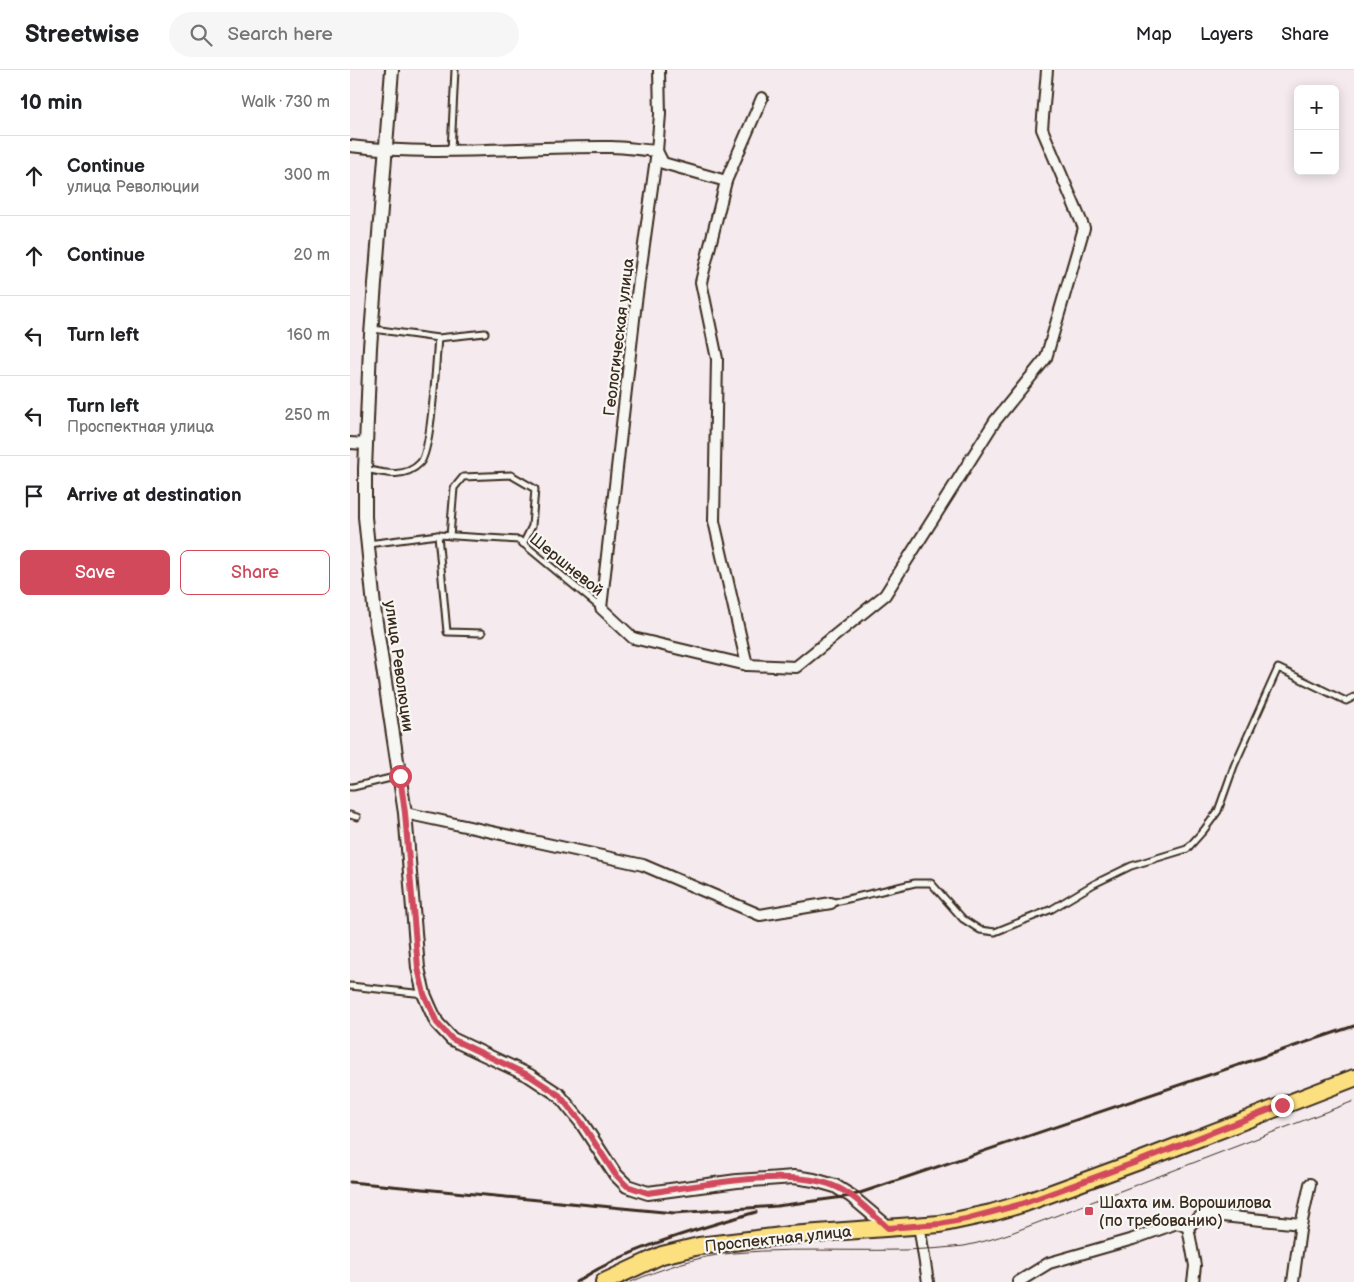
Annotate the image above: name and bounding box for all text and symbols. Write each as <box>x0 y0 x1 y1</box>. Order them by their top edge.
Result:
search box <box>169 12 519 57</box>
text: Streetwise <box>25 20 139 49</box>
icon: search <box>187 21 215 49</box>
text: Search here <box>227 23 333 46</box>
text: Map <box>1136 24 1172 45</box>
text: Layers <box>1200 24 1253 45</box>
text: Share <box>1281 24 1329 45</box>
map controls <box>1294 85 1339 175</box>
button: + <box>1294 85 1339 130</box>
text: 10 min <box>20 90 82 115</box>
text: Walk · 730 m <box>241 93 330 112</box>
button: − <box>1294 130 1339 175</box>
text: Continue <box>67 155 145 178</box>
icon: ahead <box>20 162 48 190</box>
text: 300 m <box>284 166 330 185</box>
text: улица Революции <box>67 178 199 197</box>
icon: ahead <box>20 242 48 270</box>
text: Continue <box>67 244 145 267</box>
text: 20 m <box>294 246 330 265</box>
street label: Геологическая улица <box>600 257 639 417</box>
icon: left <box>20 322 48 350</box>
text: Turn left <box>67 324 139 347</box>
text: 160 m <box>287 326 330 345</box>
text: Turn left <box>67 395 139 418</box>
icon: left <box>20 402 48 430</box>
text: 250 m <box>284 406 330 425</box>
text: Проспектная улица <box>67 418 214 437</box>
icon: arrive <box>20 482 48 510</box>
text: Arrive at destination <box>67 484 242 507</box>
street label: Шершневой <box>525 530 607 601</box>
button: Save <box>20 550 170 595</box>
button: Share <box>180 550 330 595</box>
street label: улица Революции <box>380 599 417 733</box>
route start <box>389 765 412 788</box>
route end <box>1271 1094 1294 1117</box>
place label: Шахта им. Ворошилова (по требованию) <box>1099 1194 1272 1231</box>
marker: Шахта им. Ворошилова (по требованию) <box>1083 1205 1095 1217</box>
street label: Проспектная улица <box>704 1222 853 1257</box>

